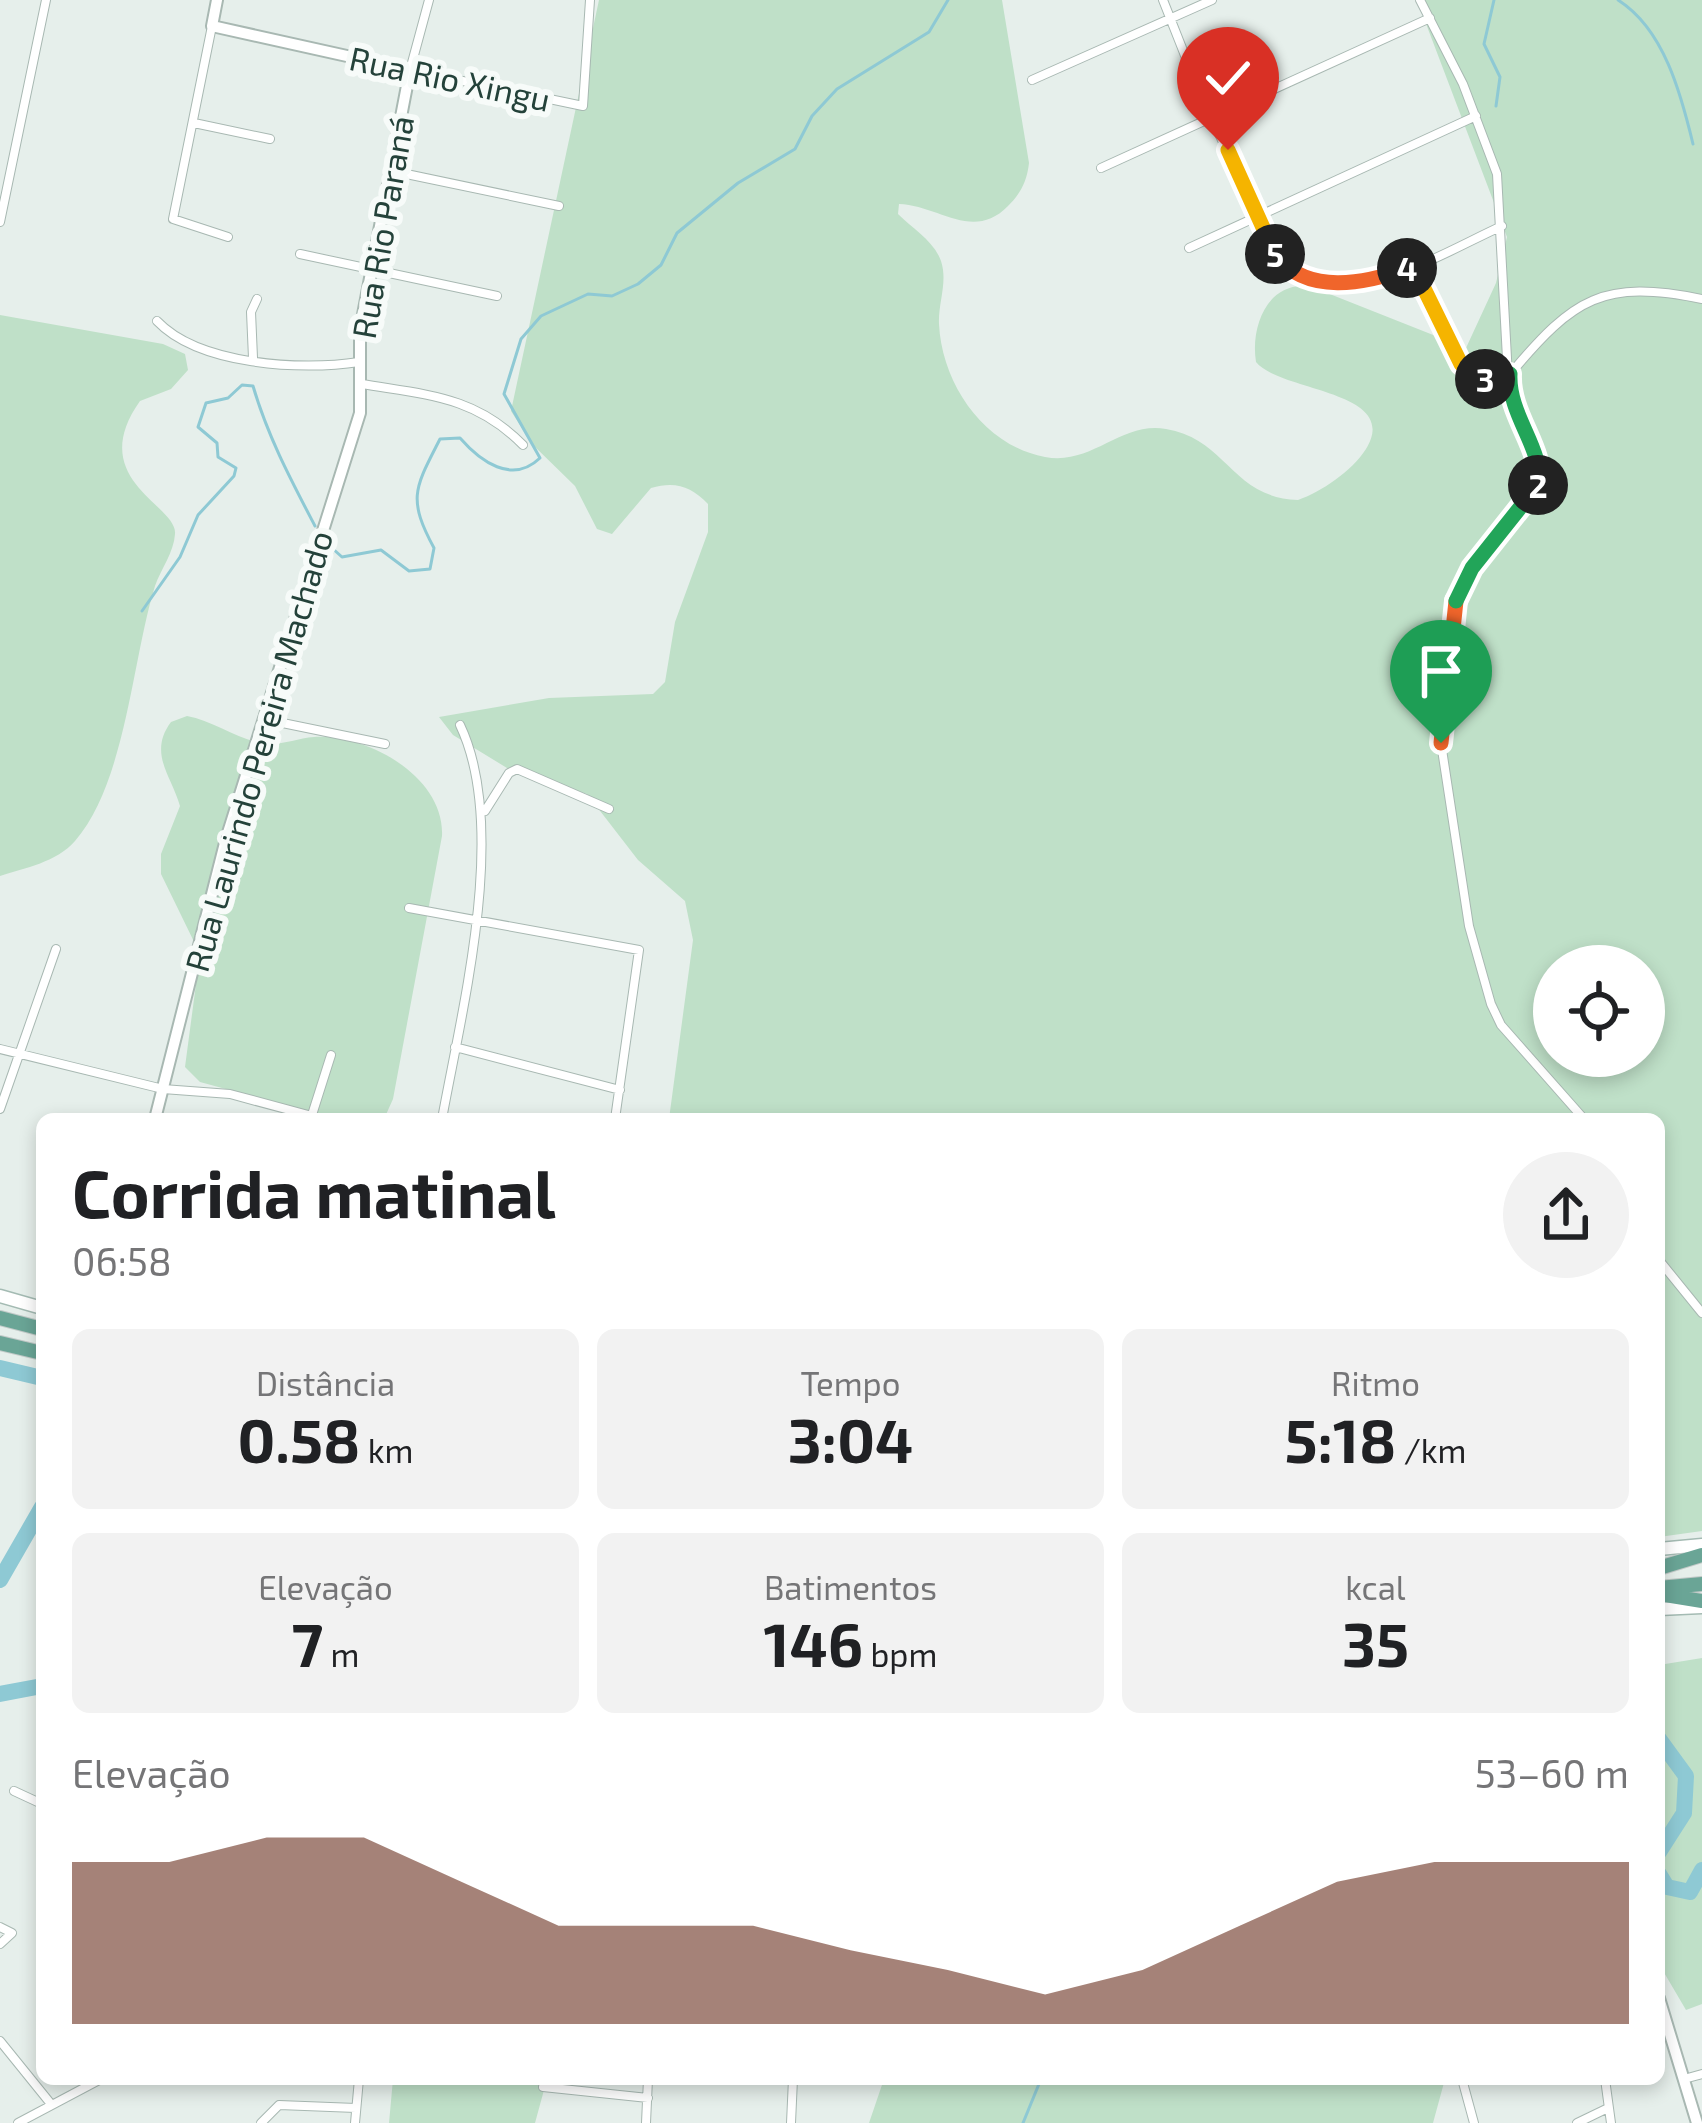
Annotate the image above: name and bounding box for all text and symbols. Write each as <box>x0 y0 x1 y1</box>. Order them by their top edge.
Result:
pin <box>1177 27 1279 150</box>
street label: Rua Rio Xingu <box>346 37 554 119</box>
icon: check <box>1195 45 1261 111</box>
street label: Rua Rio Paraná <box>343 113 421 341</box>
pin: 5 <box>1245 224 1305 284</box>
text: 5 <box>1266 234 1284 274</box>
pin: 4 <box>1377 238 1437 298</box>
text: 4 <box>1396 248 1418 288</box>
pin: 3 <box>1455 349 1515 409</box>
text: 3 <box>1476 359 1494 399</box>
pin: 2 <box>1508 455 1568 515</box>
text: 2 <box>1528 465 1548 505</box>
street label: Rua Laurindo Pereira Machado <box>176 526 340 976</box>
pin <box>1390 620 1492 743</box>
icon: arrive <box>1408 638 1474 704</box>
map controls <box>1533 945 1665 1077</box>
button: locate <box>1533 945 1665 1077</box>
text: Corrida matinal <box>72 1152 556 1231</box>
button: share <box>1503 1152 1629 1278</box>
text: 06:58 <box>72 1237 172 1284</box>
text: Distância <box>256 1363 395 1403</box>
text: Tempo <box>801 1363 901 1403</box>
text: Ritmo <box>1331 1363 1420 1403</box>
text: 0.58 <box>237 1403 360 1475</box>
text: 3:04 <box>788 1403 913 1475</box>
text: 5:18 <box>1285 1403 1396 1475</box>
text: km <box>360 1430 414 1470</box>
text: /km <box>1396 1430 1466 1470</box>
text: Elevação <box>258 1567 393 1607</box>
text: Batimentos <box>764 1567 937 1607</box>
text: kcal <box>1345 1567 1406 1607</box>
text: 7 <box>292 1607 323 1679</box>
text: 146 <box>764 1607 863 1679</box>
text: 35 <box>1342 1607 1409 1679</box>
text: m <box>323 1634 359 1674</box>
text: bpm <box>863 1634 937 1674</box>
text: Elevação <box>72 1749 231 1796</box>
text: 53–60 m <box>1475 1749 1629 1796</box>

